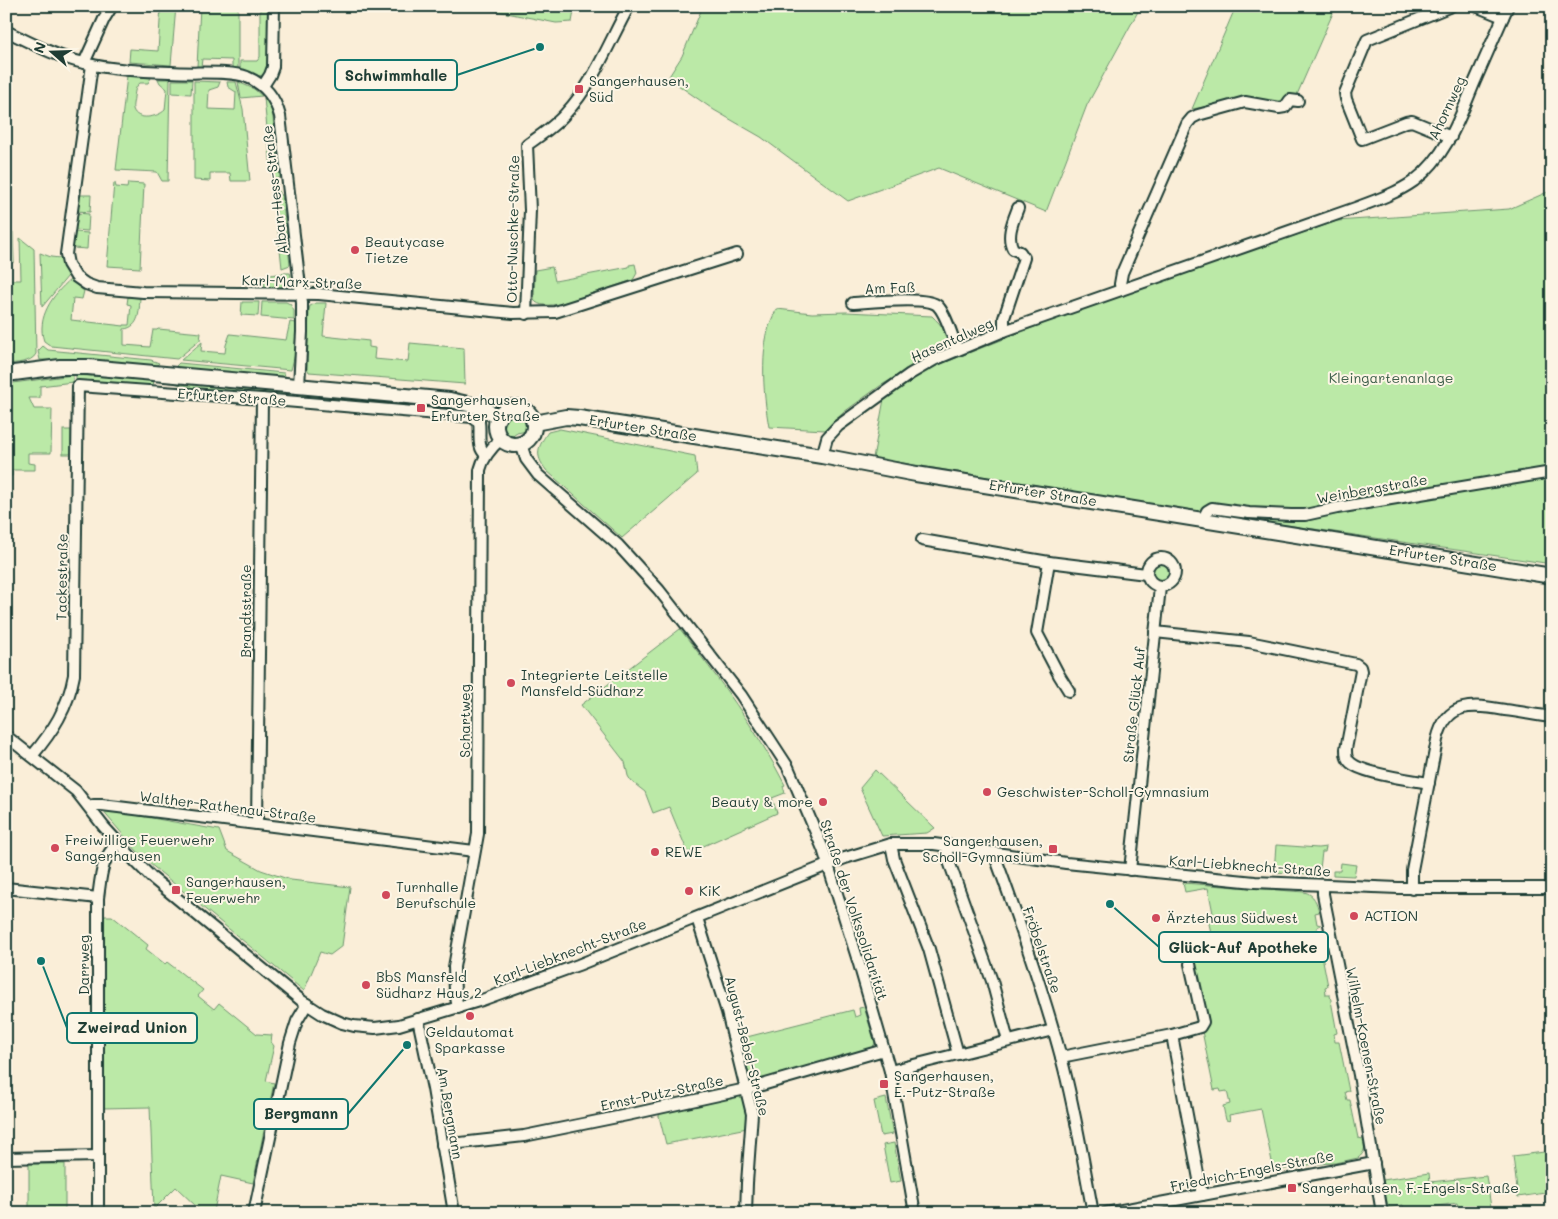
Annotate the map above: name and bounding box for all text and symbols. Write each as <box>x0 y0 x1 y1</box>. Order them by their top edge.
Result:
north arrow <box>28 28 78 78</box>
text: N <box>29 39 50 56</box>
callout: Schwimmhalle <box>335 60 457 90</box>
text: Schwimmhalle <box>345 65 447 85</box>
place label: Sangerhausen, Süd <box>589 71 689 106</box>
street label: Ahornweg <box>1423 73 1470 143</box>
marker: Sangerhausen, Süd <box>573 83 585 95</box>
street label: Alban-Hess-Straße <box>257 124 292 256</box>
street label: Otto-Nuschke-Straße <box>502 155 523 303</box>
place label: Beautycase Tietze <box>365 232 445 267</box>
marker: Beautycase Tietze <box>349 244 361 256</box>
street label: Karl-Marx-Straße <box>241 270 363 293</box>
street label: Am Faß <box>864 277 916 298</box>
street label: Hasentalweg <box>908 313 996 366</box>
park label: Kleingartenanlage <box>1329 368 1453 387</box>
street label: Erfurter Straße <box>177 383 287 410</box>
place label: Sangerhausen, Erfurter Straße <box>431 390 540 425</box>
marker: Sangerhausen, Erfurter Straße <box>415 402 427 414</box>
street label: Erfurter Straße <box>588 410 698 445</box>
street label: Weinbergstraße <box>1315 469 1429 508</box>
street label: Erfurter Straße <box>988 475 1098 510</box>
street label: Tackestraße <box>51 533 72 621</box>
street label: Erfurter Straße <box>1388 540 1498 575</box>
street label: Brandtstraße <box>236 564 255 658</box>
street label: Straße Glück Auf <box>1118 646 1149 764</box>
place label: Integrierte Leitstelle Mansfeld-Südharz <box>521 665 668 700</box>
marker: Integrierte Leitstelle Mansfeld-Südharz <box>505 677 517 689</box>
street label: Schartweg <box>455 684 474 758</box>
place label: Geschwister-Scholl-Gymnasium <box>997 782 1209 801</box>
street label: Walther-Rathenau-Straße <box>139 786 318 827</box>
marker: Geschwister-Scholl-Gymnasium <box>981 786 993 798</box>
place label: Beauty & more <box>712 792 813 811</box>
marker: Beauty & more <box>817 796 829 808</box>
street label: Straße der Volkssolidarität <box>816 817 893 1003</box>
place label: Freiwillige Feuerwehr Sangerhausen <box>65 830 215 865</box>
place label: Sangerhausen, Scholl-Gymnasium <box>923 831 1043 866</box>
marker: Freiwillige Feuerwehr Sangerhausen <box>49 842 61 854</box>
place label: REWE <box>665 842 702 861</box>
marker: Sangerhausen, Scholl-Gymnasium <box>1047 843 1059 855</box>
marker: REWE <box>649 846 661 858</box>
street label: Karl-Liebknecht-Straße <box>1168 850 1332 881</box>
place label: Sangerhausen, Feuerwehr <box>186 872 286 907</box>
place label: Turnhalle Berufschule <box>396 877 476 912</box>
place label: KiK <box>699 881 721 900</box>
marker: Sangerhausen, Feuerwehr <box>170 884 182 896</box>
marker: KiK <box>683 885 695 897</box>
marker: Turnhalle Berufschule <box>380 889 392 901</box>
street label: Fröbelstraße <box>1019 904 1066 996</box>
place label: ACTION <box>1364 906 1418 925</box>
place label: Ärztehaus Südwest <box>1166 908 1298 927</box>
marker: ACTION <box>1348 910 1360 922</box>
marker: Ärztehaus Südwest <box>1150 912 1162 924</box>
street label: Karl-Liebknecht-Straße <box>491 914 649 989</box>
callout: Glück-Auf Apotheke <box>1159 932 1328 962</box>
street label: Darrweg <box>74 935 93 995</box>
text: Glück-Auf Apotheke <box>1169 937 1317 957</box>
street label: Wilhelm-Koenen-Straße <box>1342 966 1391 1126</box>
place label: BbS Mansfeld Südharz Haus 2 <box>376 967 482 1002</box>
street label: August-Bebel-Straße <box>721 974 774 1118</box>
marker: BbS Mansfeld Südharz Haus 2 <box>360 979 372 991</box>
marker: Geldautomat Sparkasse <box>464 1010 476 1022</box>
callout: Zweirad Union <box>67 1013 197 1043</box>
text: Zweirad Union <box>77 1017 187 1037</box>
place label: Geldautomat Sparkasse <box>426 1022 514 1057</box>
street label: Am Bergmann <box>433 1065 468 1160</box>
place label: Sangerhausen, E.-Putz-Straße <box>894 1066 995 1101</box>
street label: Ernst-Putz-Straße <box>599 1070 725 1115</box>
marker: Sangerhausen, E.-Putz-Straße <box>878 1078 890 1090</box>
callout: Bergmann <box>254 1099 348 1129</box>
text: Bergmann <box>264 1103 338 1123</box>
street label: Friedrich-Engels-Straße <box>1169 1145 1335 1196</box>
place label: Sangerhausen, F.-Engels-Straße <box>1302 1178 1519 1197</box>
marker: Sangerhausen, F.-Engels-Straße <box>1286 1182 1298 1194</box>

